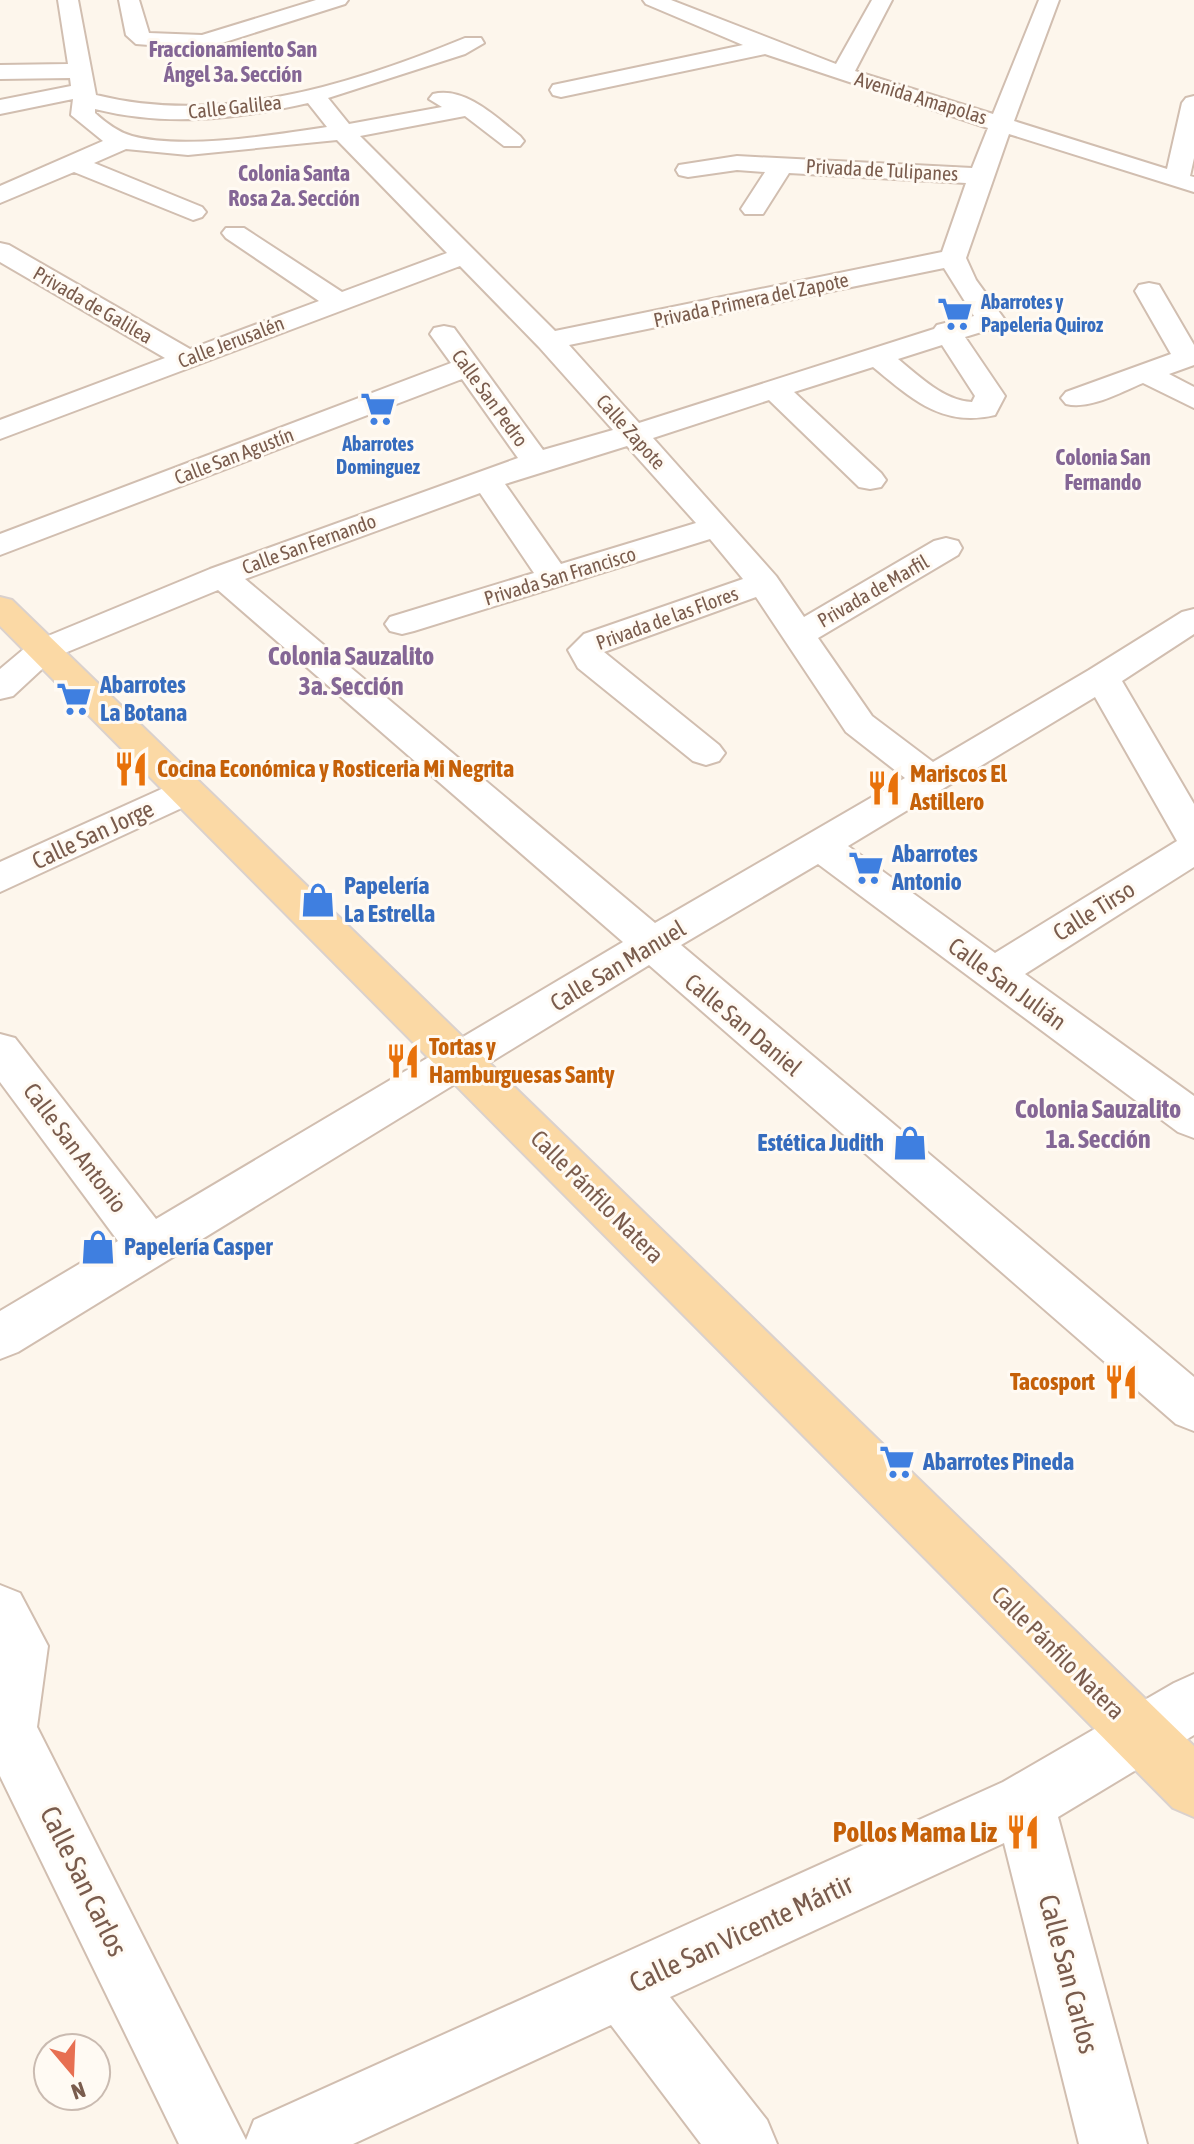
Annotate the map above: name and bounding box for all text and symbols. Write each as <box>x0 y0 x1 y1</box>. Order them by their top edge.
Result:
district label: Fraccionamiento San Ángel 3a. Sección <box>149 36 317 87</box>
street label: Avenida Amapolas <box>852 67 990 129</box>
street label: Calle Galilea <box>187 90 283 123</box>
street label: Privada de Tulipanes <box>805 154 959 185</box>
district label: Colonia Santa Rosa 2a. Sección <box>228 160 360 211</box>
street label: Privada de Galilea <box>30 261 157 348</box>
street label: Privada Primera del Zapote <box>651 268 851 331</box>
place label: Abarrotes y Papeleria Quiroz <box>980 290 1104 336</box>
supermarket icon: Abarrotes y Papeleria Quiroz <box>936 295 974 333</box>
street label: Calle Jerusalén <box>175 311 287 372</box>
street label: Calle San Pedro <box>448 345 533 451</box>
supermarket icon: Abarrotes Dominguez <box>359 390 397 428</box>
street label: Calle Zapote <box>592 390 671 474</box>
street label: Calle San Agustín <box>171 422 297 489</box>
place label: Abarrotes Dominguez <box>336 432 421 478</box>
district label: Colonia San Fernando <box>1055 444 1151 495</box>
street label: Calle San Fernando <box>239 509 379 578</box>
street label: Privada San Francisco <box>481 542 638 610</box>
street label: Privada de Marfil <box>813 549 933 632</box>
street label: Privada de las Flores <box>593 581 741 654</box>
district label: Colonia Sauzalito 3a. Sección <box>268 641 434 701</box>
place label: Abarrotes La Botana <box>99 671 187 726</box>
supermarket icon: Abarrotes La Botana <box>55 680 93 718</box>
restaurant icon: Cocina Económica y Rosticeria Mi Negrita <box>112 750 150 788</box>
place label: Cocina Económica y Rosticeria Mi Negrita <box>157 755 514 782</box>
place label: Mariscos El Astillero <box>909 760 1007 815</box>
restaurant icon: Mariscos El Astillero <box>865 769 903 807</box>
street label: Calle San Jorge <box>28 795 158 874</box>
place label: Abarrotes Antonio <box>891 840 978 895</box>
supermarket icon: Abarrotes Antonio <box>847 849 885 887</box>
place label: Papelería La Estrella <box>344 872 435 927</box>
street label: Calle Tirso <box>1048 875 1139 946</box>
shop icon: Papelería La Estrella <box>299 881 337 919</box>
street label: Calle San Manuel <box>545 914 691 1016</box>
street label: Calle San Julián <box>943 932 1071 1035</box>
street label: Calle San Daniel <box>680 968 808 1082</box>
place label: Tortas y Hamburguesas Santy <box>429 1033 615 1088</box>
restaurant icon: Tortas y Hamburguesas Santy <box>384 1042 422 1080</box>
street label: Calle San Antonio <box>18 1078 133 1218</box>
district label: Colonia Sauzalito 1a. Sección <box>1015 1094 1181 1154</box>
shop icon: Estética Judith <box>891 1124 929 1162</box>
street label: Calle Pánfilo Natera <box>526 1125 669 1268</box>
place label: Estética Judith <box>757 1129 884 1156</box>
shop icon: Papelería Casper <box>79 1228 117 1266</box>
place label: Papelería Casper <box>124 1233 273 1260</box>
restaurant icon: Tacosport <box>1102 1363 1140 1401</box>
place label: Tacosport <box>1010 1368 1095 1395</box>
supermarket icon: Abarrotes Pineda <box>878 1443 916 1481</box>
place label: Abarrotes Pineda <box>922 1448 1074 1475</box>
street label: Calle Pánfilo Natera <box>987 1581 1130 1724</box>
street label: Calle San Carlos <box>34 1801 134 1961</box>
restaurant icon: Pollos Mama Liz <box>1004 1813 1042 1851</box>
place label: Pollos Mama Liz <box>833 1816 997 1848</box>
street label: Calle San Vicente Mártir <box>624 1867 858 1999</box>
street label: Calle San Carlos <box>1032 1891 1106 2057</box>
north arrow <box>32 2032 112 2112</box>
text: N <box>68 2077 89 2105</box>

